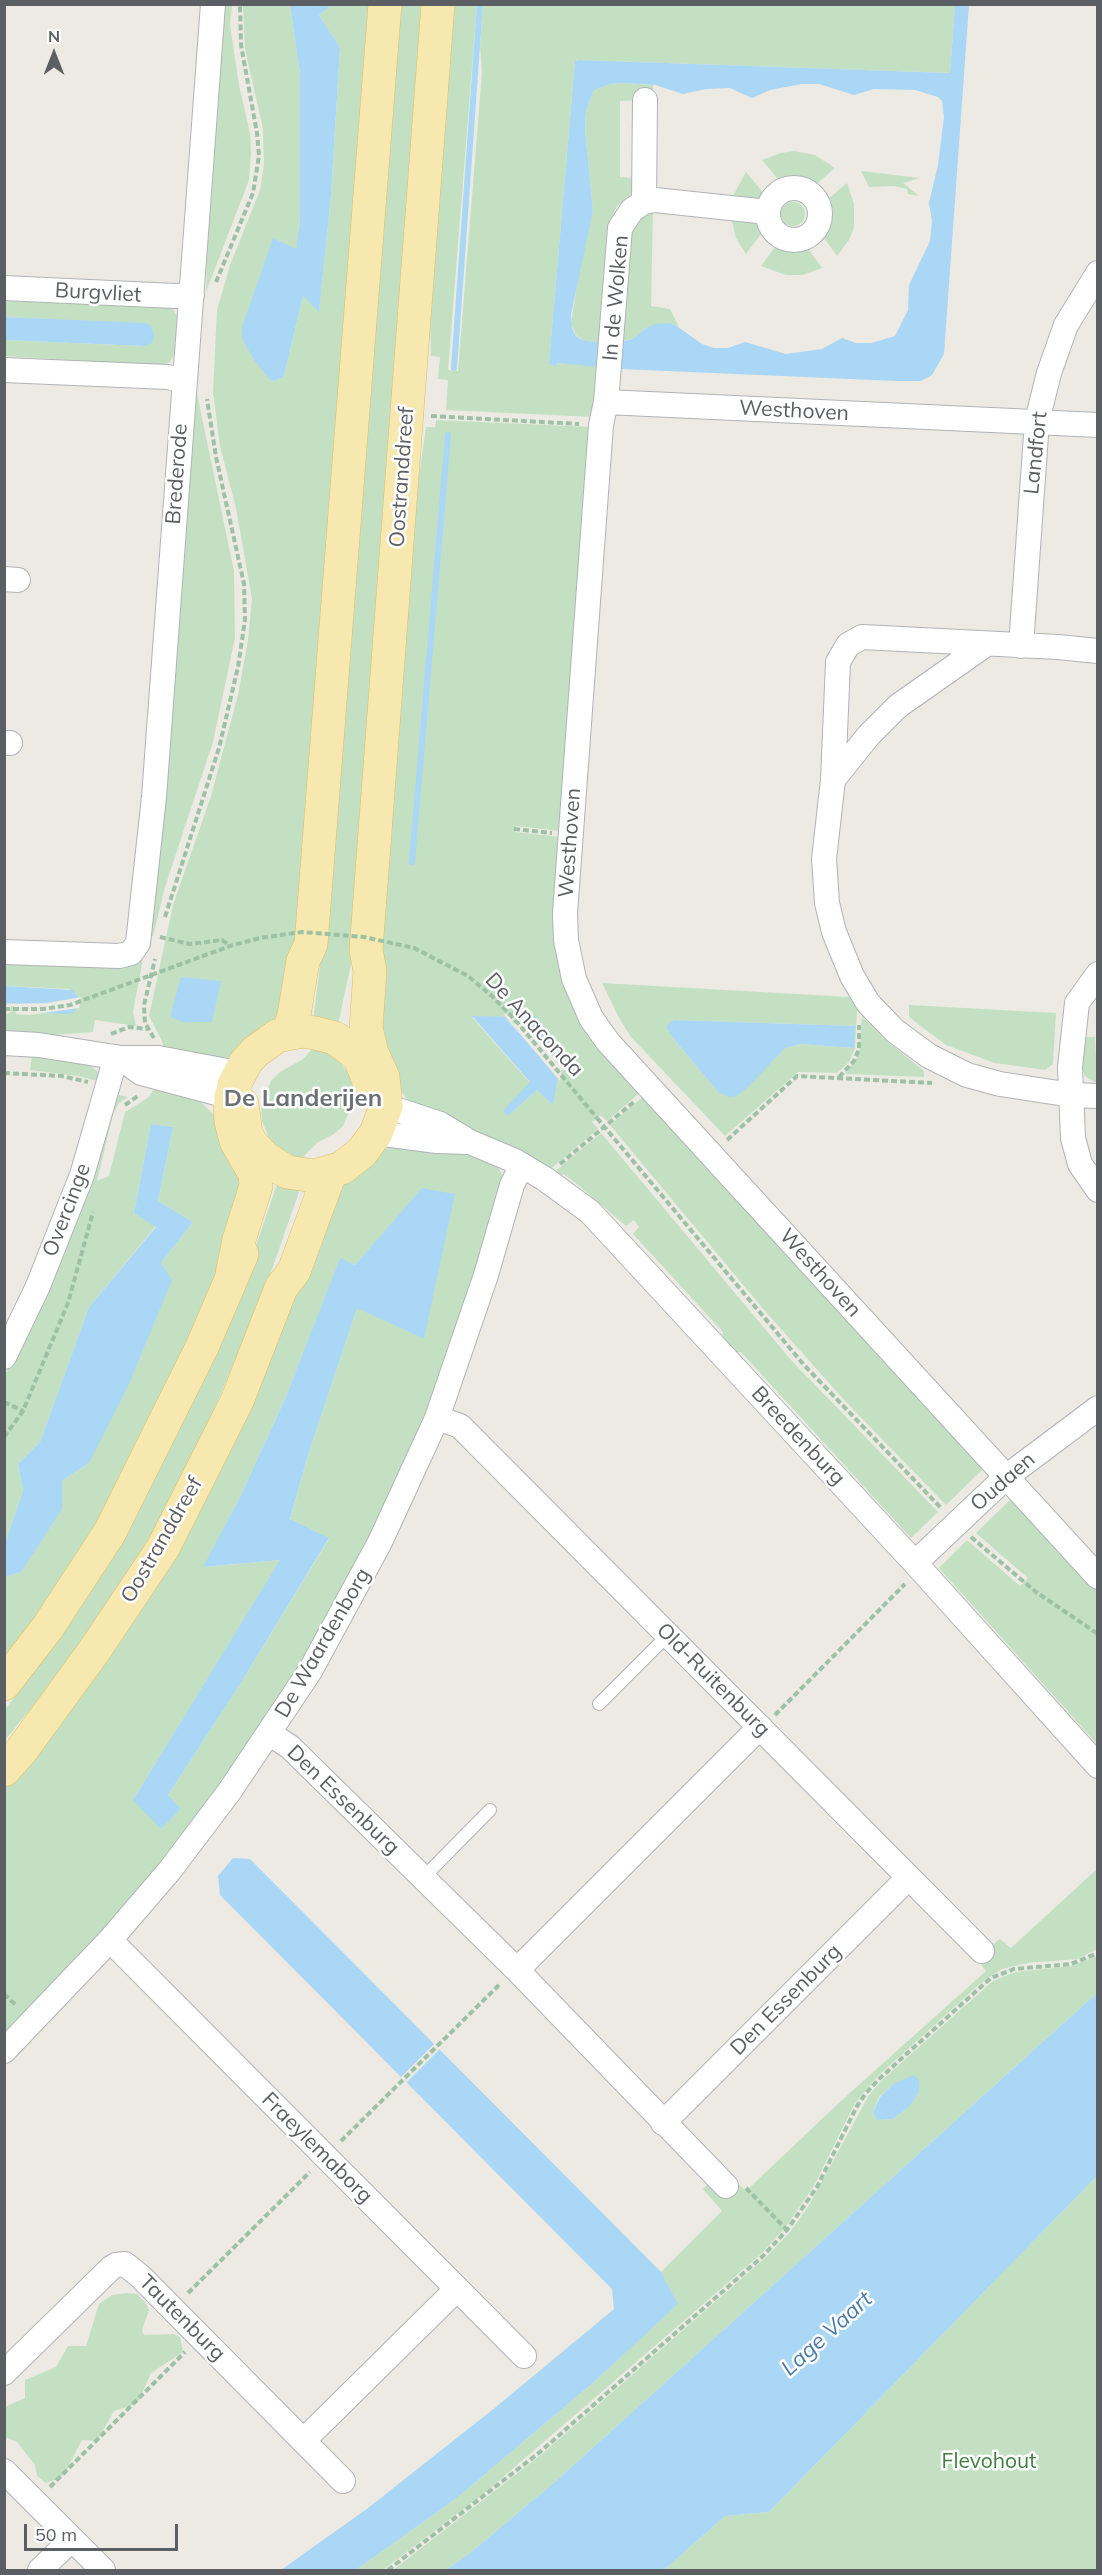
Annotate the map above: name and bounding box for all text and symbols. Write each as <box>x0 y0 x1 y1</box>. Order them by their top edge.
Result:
north arrow <box>24 24 84 84</box>
text: N <box>48 26 60 46</box>
street label: In de Wolken <box>598 234 634 362</box>
street label: Burgvliet <box>54 278 142 308</box>
street label: Westhoven <box>738 396 850 426</box>
street label: Oostranddreef <box>385 406 419 548</box>
street label: Landfort <box>1019 410 1053 496</box>
street label: Brederode <box>161 423 193 525</box>
street label: Westhoven <box>554 787 586 899</box>
street label: De Anaconda <box>480 968 588 1082</box>
district label: De Landerijen <box>224 1085 382 1113</box>
street label: Overcinge <box>38 1160 96 1260</box>
street label: Westhoven <box>774 1224 866 1322</box>
street label: Breedenburg <box>746 1381 850 1491</box>
street label: Oudaen <box>966 1447 1040 1517</box>
street label: Oostranddreef <box>116 1473 208 1607</box>
street label: De Waardenborg <box>270 1564 376 1722</box>
street label: Old-Ruitenburg <box>651 1618 775 1742</box>
street label: Den Essenburg <box>282 1740 404 1860</box>
street label: Den Essenburg <box>725 1939 847 2061</box>
street label: Fraeylemaborg <box>256 2087 378 2209</box>
street label: Tautenburg <box>134 2270 230 2366</box>
water label: Lage Vaart <box>776 2286 878 2382</box>
park label: Flevohout <box>942 2449 1036 2475</box>
scale bar <box>27 2512 182 2550</box>
text: 50 m <box>35 2523 77 2546</box>

